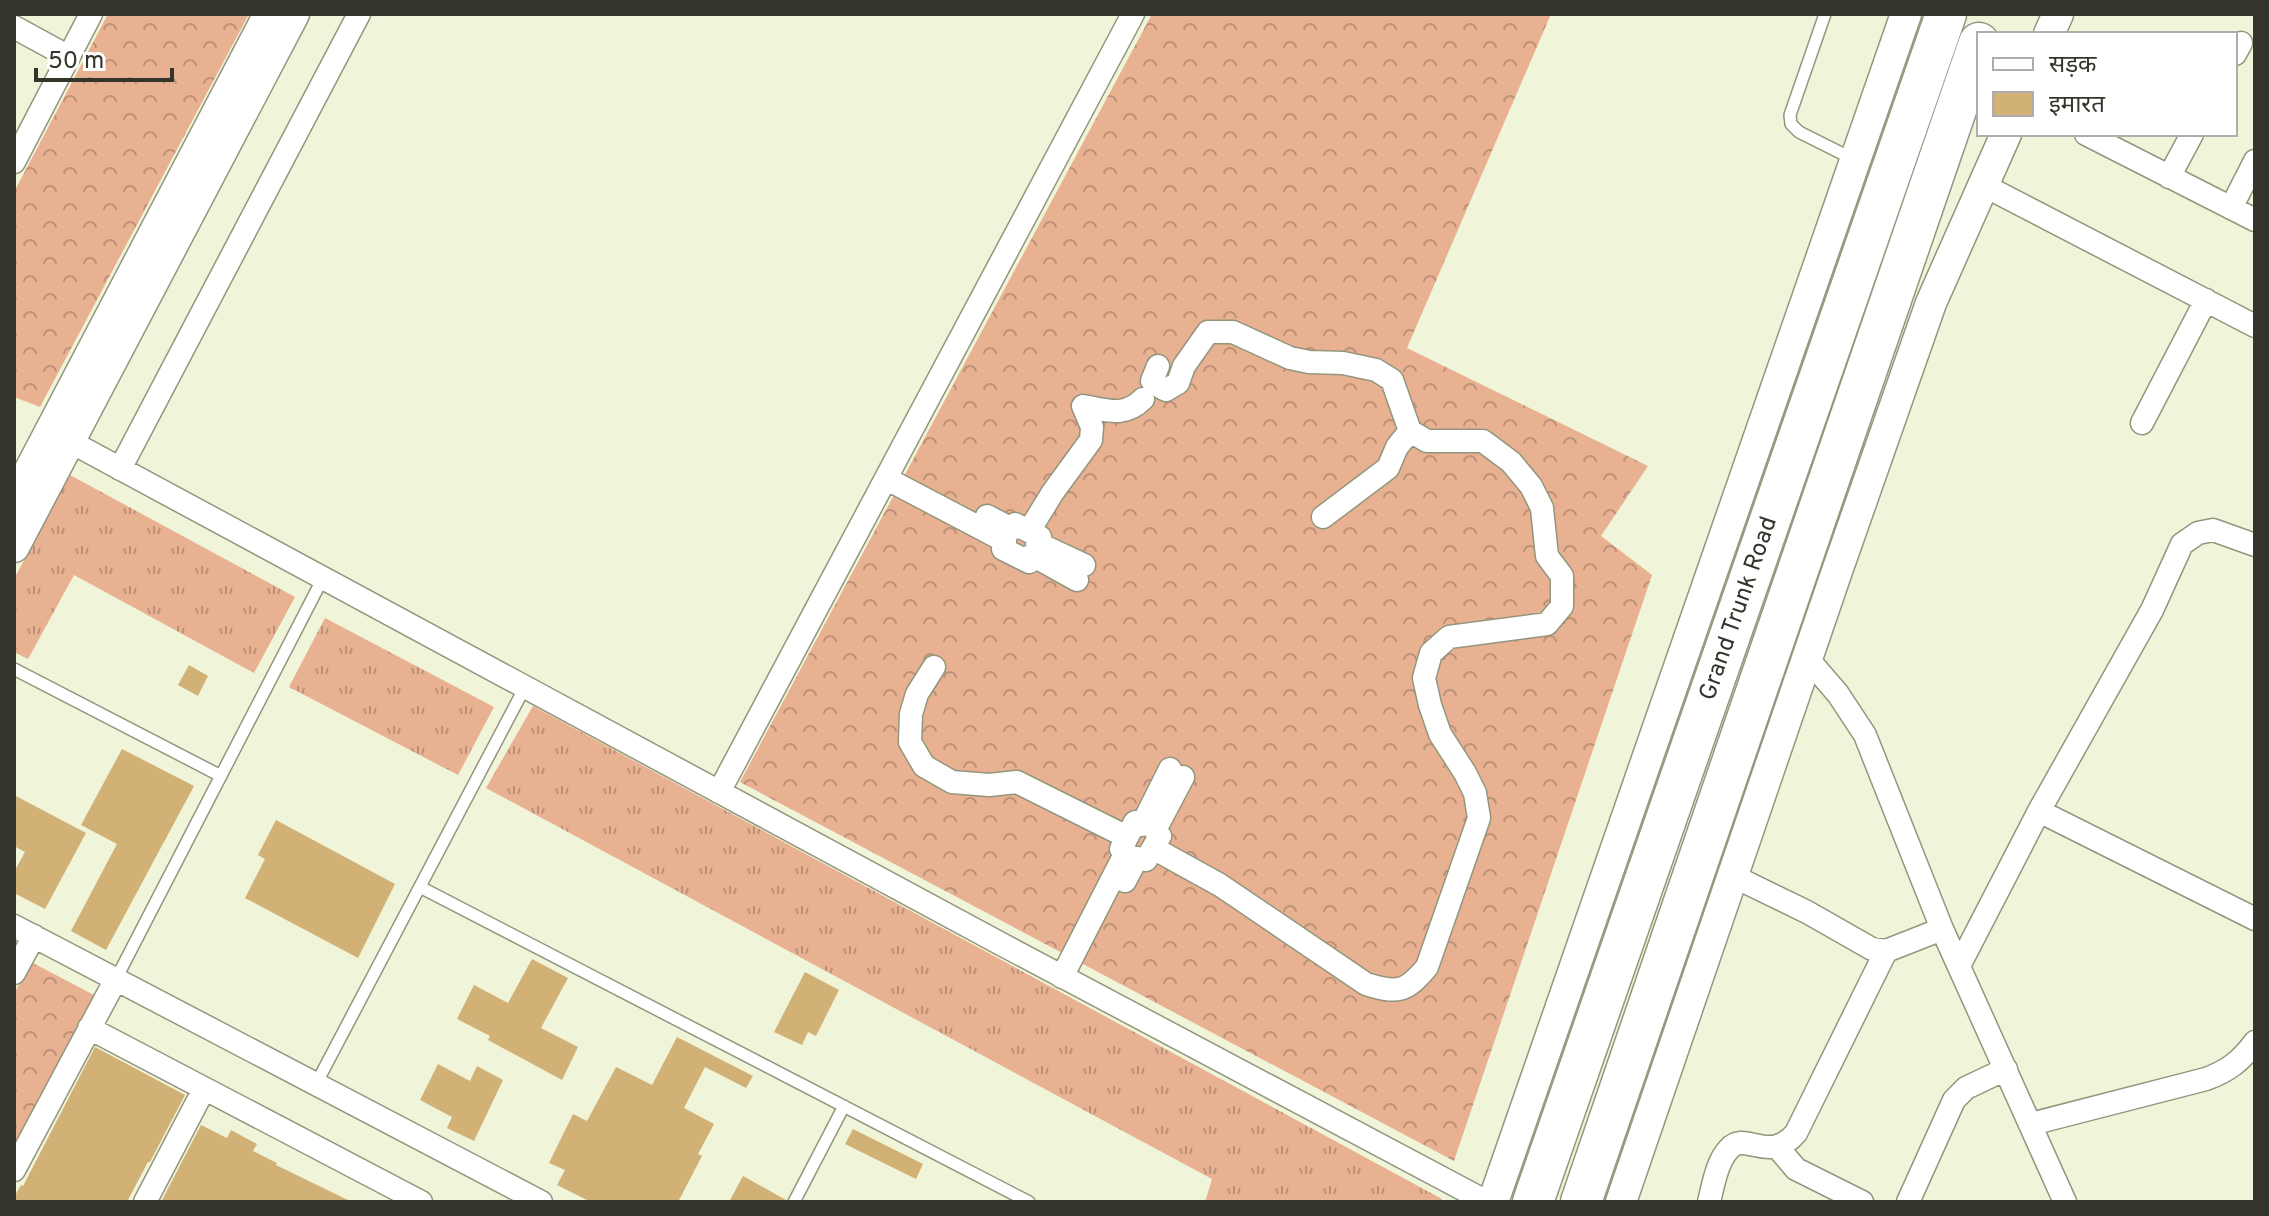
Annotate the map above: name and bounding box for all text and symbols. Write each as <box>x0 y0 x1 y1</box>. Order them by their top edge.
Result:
scale bar <box>36 32 172 82</box>
legend <box>1977 32 2237 136</box>
text: 50 m <box>48 47 104 77</box>
text: सड़क <box>2049 51 2097 81</box>
text: इमारत <box>2049 91 2106 121</box>
street label: Grand Trunk Road <box>1693 513 1785 705</box>

